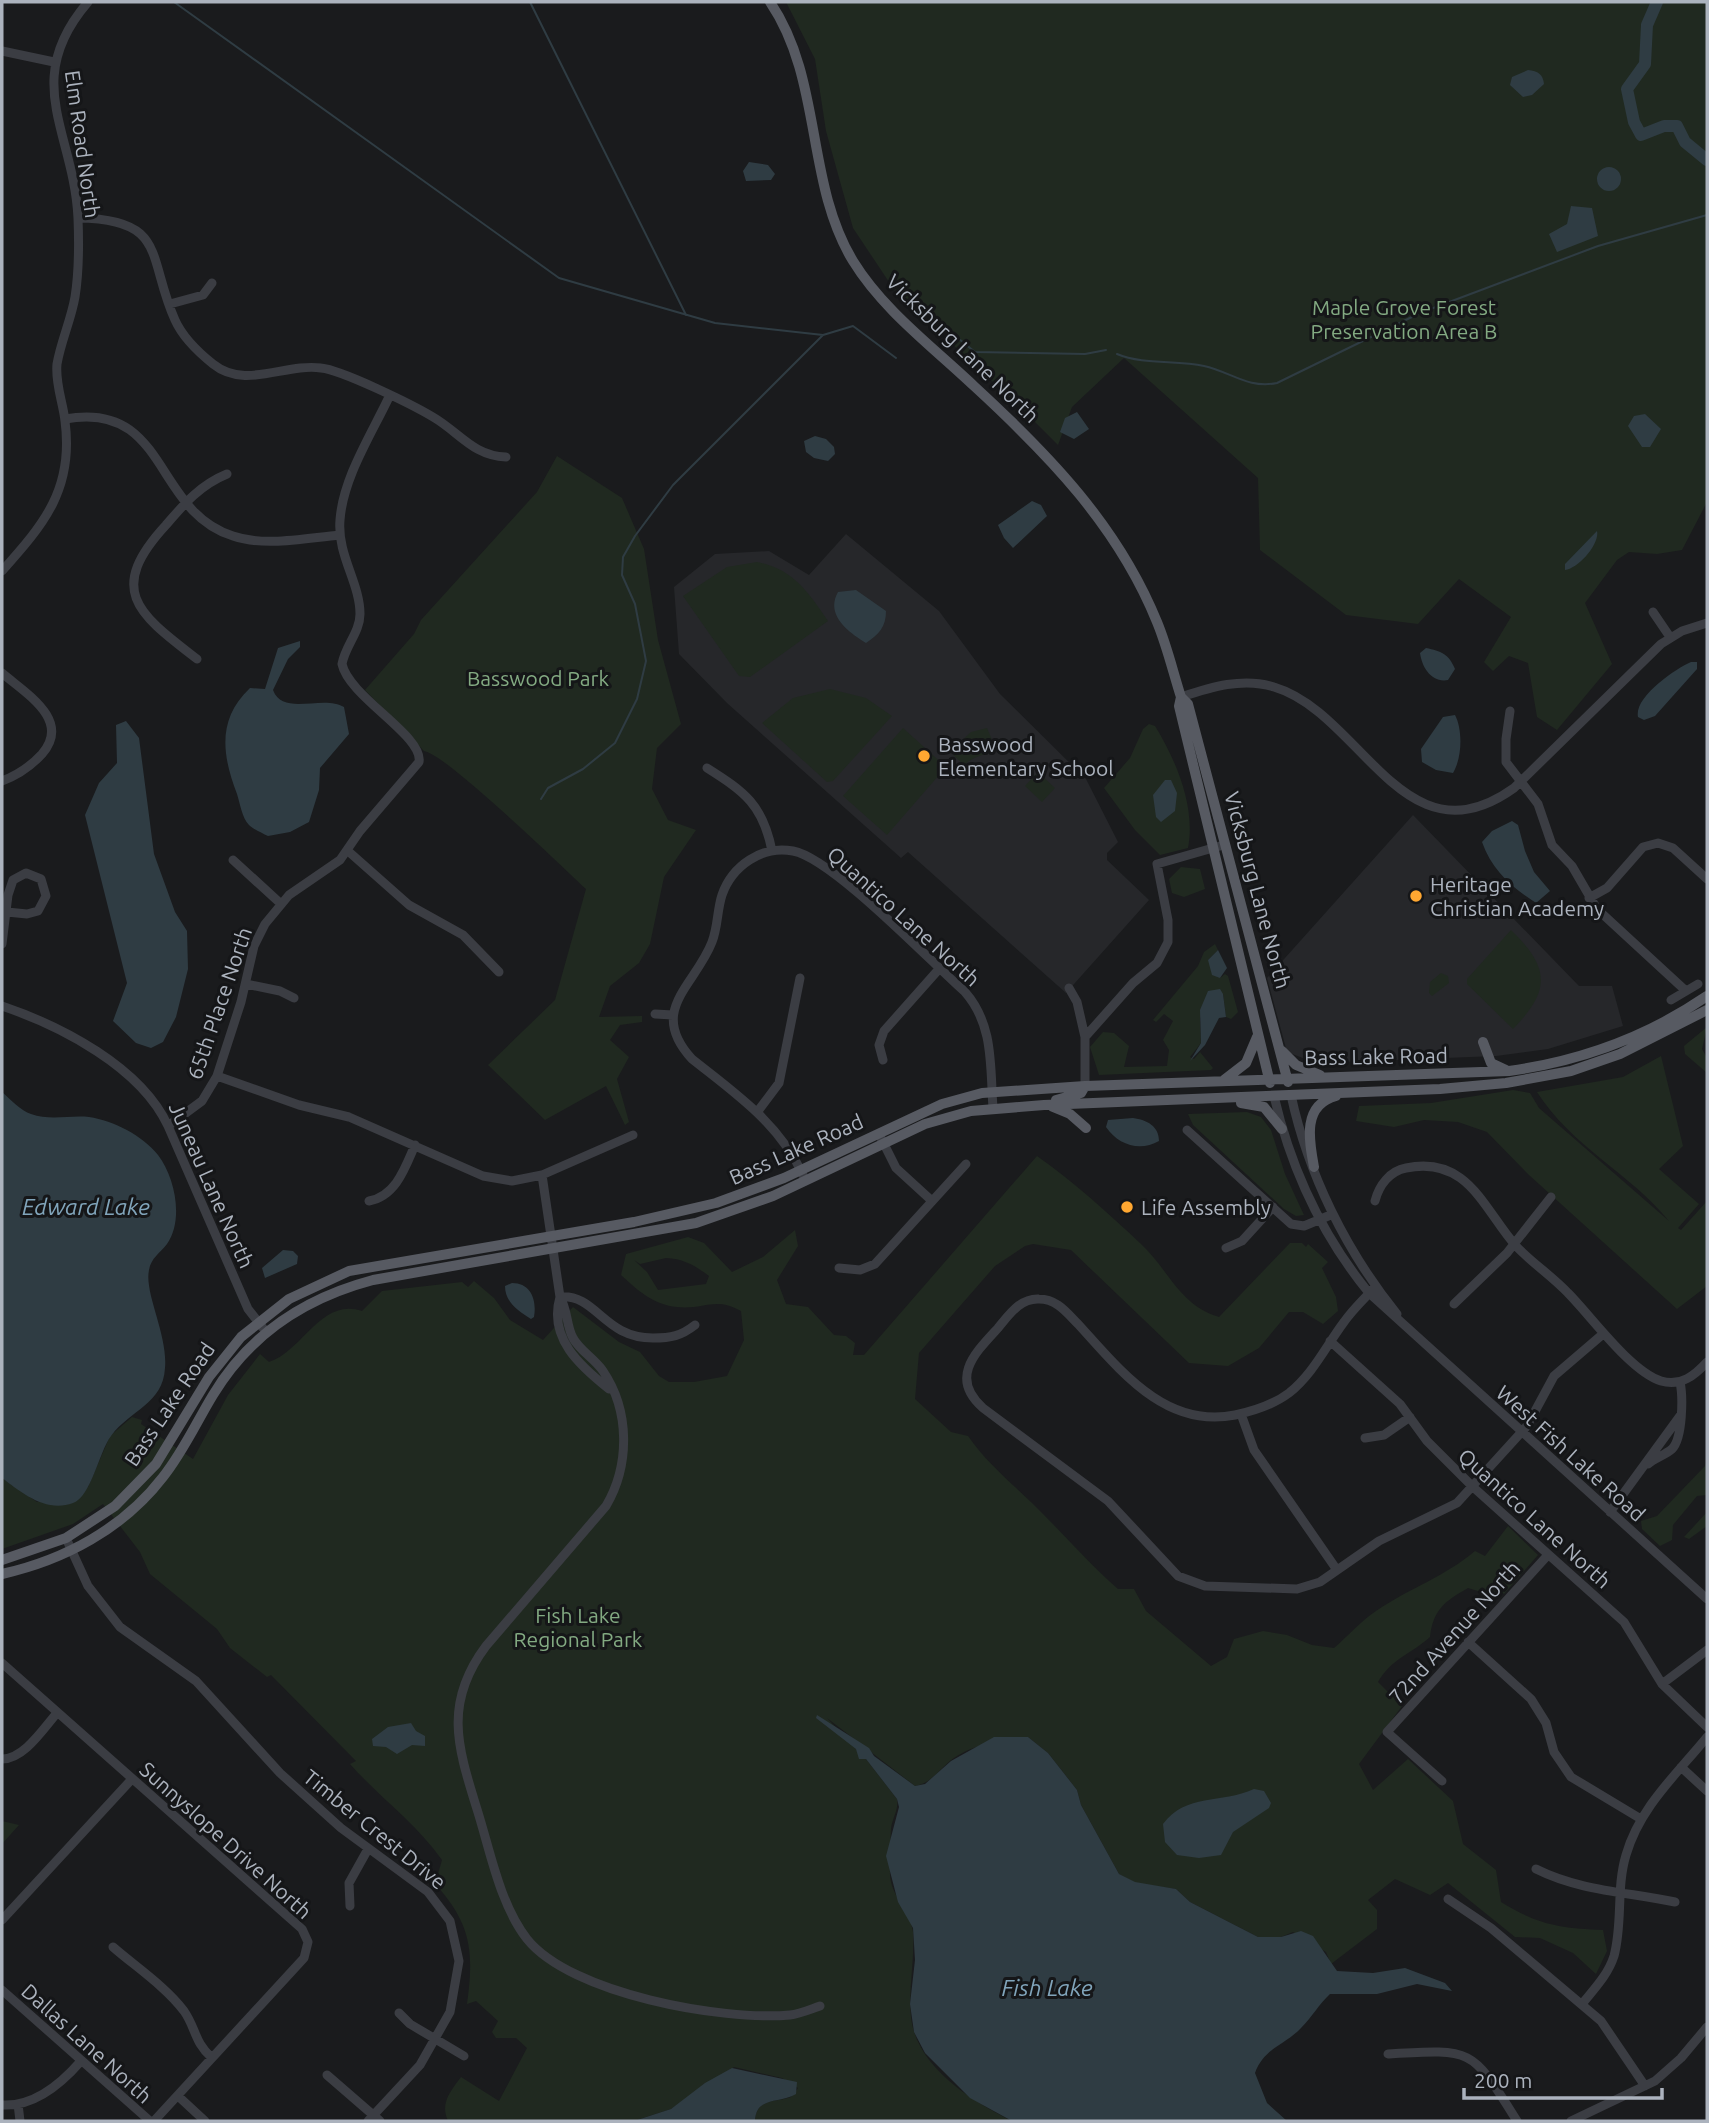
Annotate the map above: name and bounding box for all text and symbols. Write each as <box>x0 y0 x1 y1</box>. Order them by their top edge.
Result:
street label: Elm Road North <box>61 69 105 219</box>
street label: Vicksburg Lane North <box>882 269 1044 427</box>
park label: Maple Grove Forest Preservation Area B <box>1311 295 1497 343</box>
park label: Basswood Park <box>467 666 609 690</box>
place label: Basswood Elementary School <box>938 732 1114 780</box>
marker: Basswood Elementary School <box>916 748 932 764</box>
street label: Vicksburg Lane North <box>1220 789 1296 991</box>
street label: Quantico Lane North <box>823 841 985 991</box>
place label: Heritage Christian Academy <box>1430 872 1604 920</box>
marker: Heritage Christian Academy <box>1408 888 1424 904</box>
street label: 65th Place North <box>182 924 256 1082</box>
street label: Bass Lake Road <box>1304 1043 1448 1069</box>
street label: Juneau Lane North <box>165 1098 259 1272</box>
street label: Bass Lake Road <box>725 1109 867 1189</box>
water label: Edward Lake <box>22 1194 150 1219</box>
place label: Life Assembly <box>1141 1195 1271 1219</box>
marker: Life Assembly <box>1119 1199 1135 1215</box>
street label: Bass Lake Road <box>119 1338 219 1470</box>
street label: West Fish Lake Road <box>1492 1380 1650 1526</box>
street label: Quantico Lane North <box>1454 1443 1616 1593</box>
street label: 72nd Avenue North <box>1384 1556 1524 1708</box>
park label: Fish Lake Regional Park <box>514 1603 643 1651</box>
street label: Sunnyslope Drive North <box>135 1757 317 1923</box>
street label: Timber Crest Drive <box>299 1764 451 1894</box>
water label: Fish Lake <box>1001 1975 1093 2000</box>
street label: Dallas Lane North <box>17 1978 157 2108</box>
scale bar <box>1464 2056 1662 2100</box>
text: 200 m <box>1474 2068 1532 2092</box>

